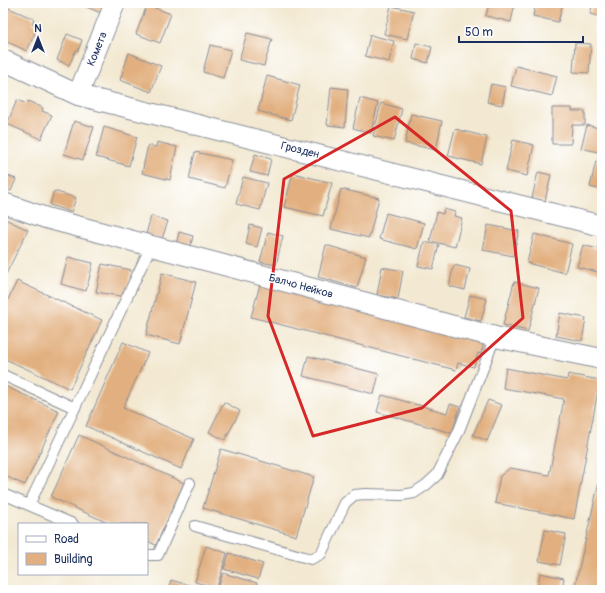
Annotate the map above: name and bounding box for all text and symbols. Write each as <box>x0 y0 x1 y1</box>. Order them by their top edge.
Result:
north arrow <box>18 18 58 58</box>
scale bar <box>459 18 583 44</box>
text: N <box>34 22 42 35</box>
text: 50 m <box>465 25 493 40</box>
street label: Комета <box>84 30 110 68</box>
street label: Грозден <box>279 139 321 161</box>
street label: Балчо Нейков <box>267 271 335 301</box>
legend <box>18 523 148 575</box>
text: Road <box>54 532 79 547</box>
text: Building <box>54 552 93 567</box>

